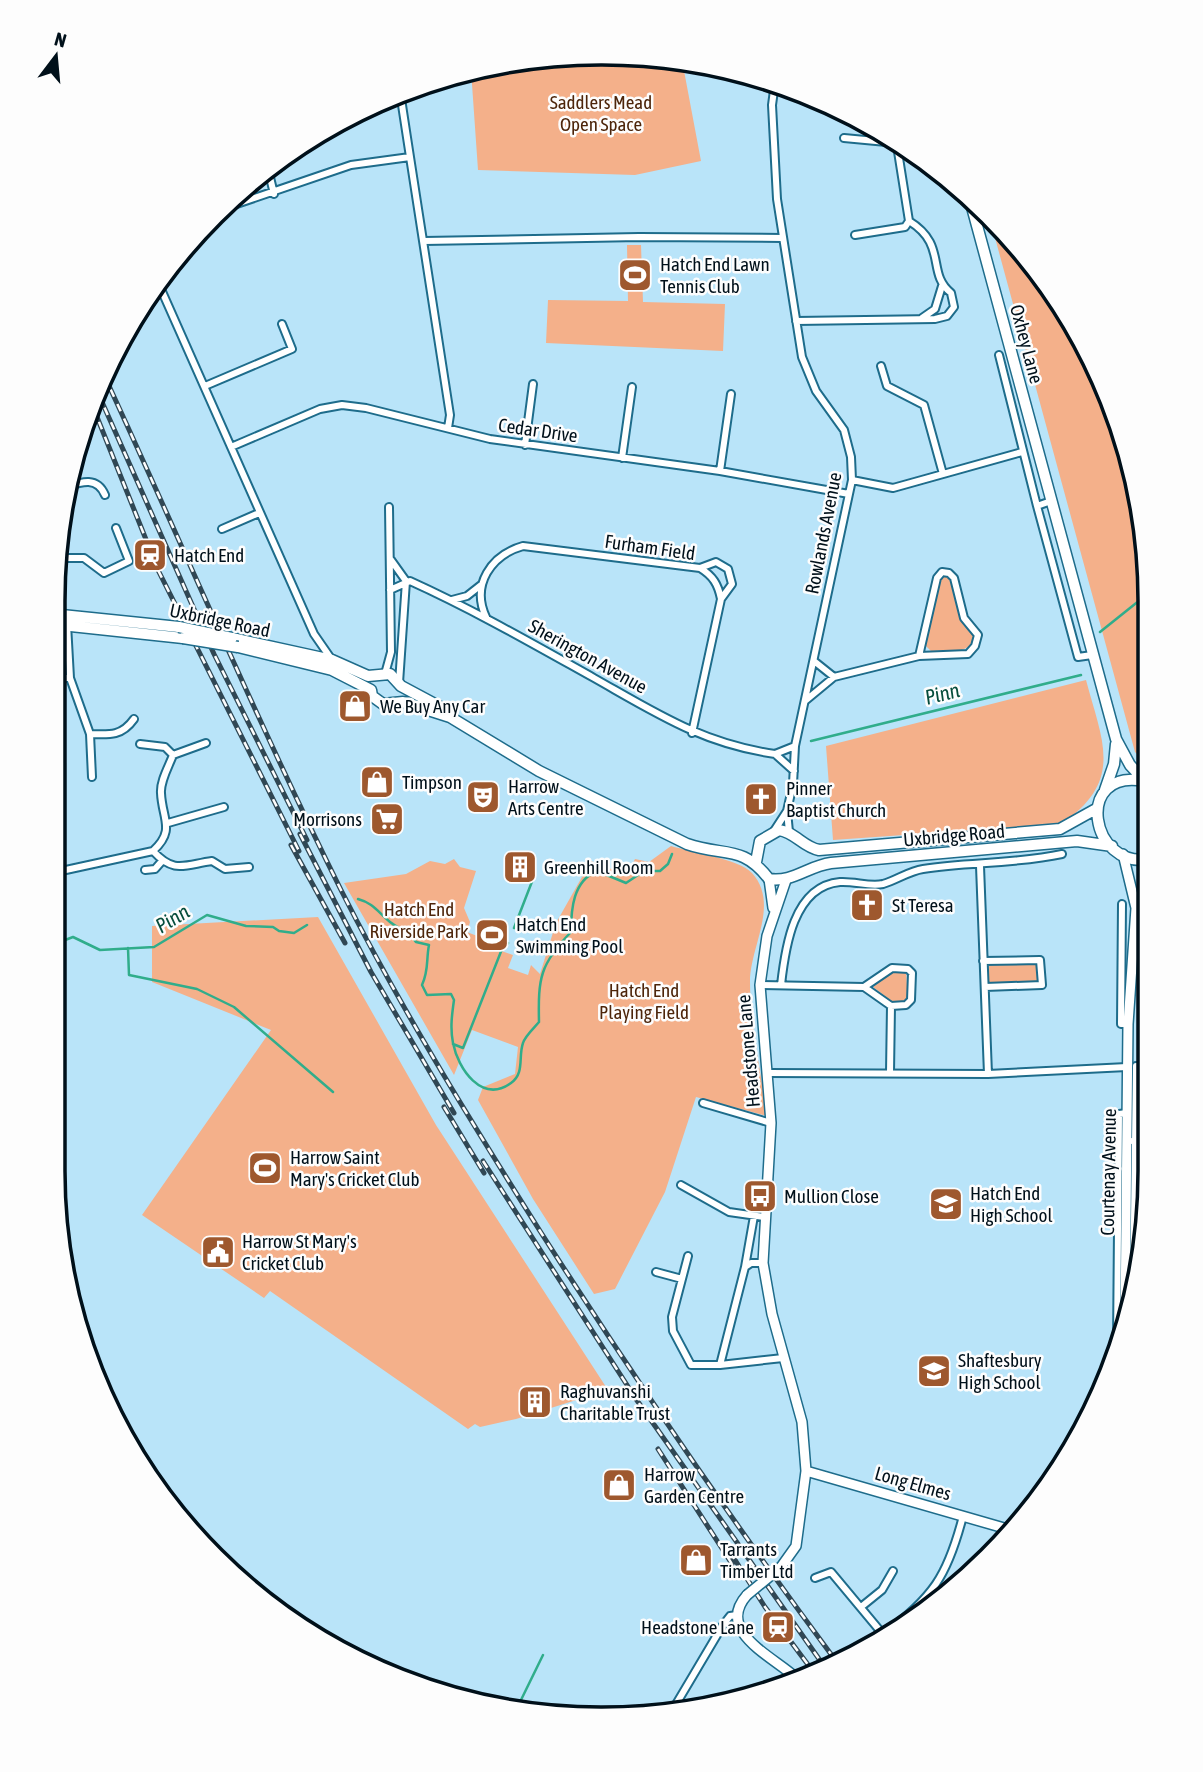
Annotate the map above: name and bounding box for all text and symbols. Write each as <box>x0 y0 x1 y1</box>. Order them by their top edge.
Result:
north arrow <box>21 21 91 91</box>
text: N <box>52 28 69 52</box>
park label: Saddlers Mead Open Space <box>550 91 652 135</box>
place label: Hatch End Lawn Tennis Club <box>660 253 770 297</box>
sports icon: Hatch End Lawn Tennis Club <box>616 256 654 294</box>
street label: Oxhey Lane <box>1006 302 1048 386</box>
street label: Cedar Drive <box>497 414 579 446</box>
street label: Rowlands Avenue <box>800 470 846 596</box>
street label: Furham Field <box>603 530 697 564</box>
station icon: Hatch End <box>131 536 169 574</box>
place label: Hatch End <box>174 544 244 566</box>
street label: Uxbridge Road <box>168 599 272 641</box>
street label: Sherington Avenue <box>525 614 651 698</box>
water label: Pinn <box>922 677 962 709</box>
shop icon: We Buy Any Car <box>336 687 374 725</box>
place label: We Buy Any Car <box>380 695 485 717</box>
shop icon: Timpson <box>358 763 396 801</box>
place label: Timpson <box>402 771 462 793</box>
place label: Harrow Arts Centre <box>508 775 584 819</box>
place label: Pinner Baptist Church <box>786 777 886 821</box>
theatre icon: Harrow Arts Centre <box>464 778 502 816</box>
church icon: Pinner Baptist Church <box>742 780 780 818</box>
supermarket icon: Morrisons <box>368 800 406 838</box>
place label: Morrisons <box>293 808 362 830</box>
street label: Uxbridge Road <box>902 820 1006 850</box>
building icon: Greenhill Room <box>501 848 539 886</box>
place label: Greenhill Room <box>544 856 653 878</box>
church icon: St Teresa <box>848 886 886 924</box>
place label: St Teresa <box>892 894 954 916</box>
park label: Hatch End Riverside Park <box>370 898 469 942</box>
water label: Pinn <box>151 899 193 937</box>
place label: Hatch End Swimming Pool <box>516 913 623 957</box>
sports icon: Hatch End Swimming Pool <box>473 916 511 954</box>
park label: Hatch End Playing Field <box>599 979 689 1023</box>
street label: Headstone Lane <box>732 994 764 1108</box>
street label: Courtenay Avenue <box>1096 1108 1120 1236</box>
place label: Harrow Saint Mary's Cricket Club <box>290 1146 419 1190</box>
sports icon: Harrow Saint Mary's Cricket Club <box>246 1149 284 1187</box>
bus stop icon: Mullion Close <box>741 1177 779 1215</box>
place label: Hatch End High School <box>970 1182 1053 1226</box>
place label: Mullion Close <box>784 1185 879 1207</box>
school or university icon: Hatch End High School <box>927 1185 965 1223</box>
place label: Harrow St Mary's Cricket Club <box>242 1230 357 1274</box>
public building icon: Harrow St Mary's Cricket Club <box>199 1233 237 1271</box>
place label: Shaftesbury High School <box>958 1349 1042 1393</box>
school or university icon: Shaftesbury High School <box>915 1352 953 1390</box>
place label: Raghuvanshi Charitable Trust <box>560 1380 670 1424</box>
building icon: Raghuvanshi Charitable Trust <box>516 1383 554 1421</box>
street label: Long Elmes <box>872 1462 954 1504</box>
place label: Harrow Garden Centre <box>644 1463 744 1507</box>
shop icon: Harrow Garden Centre <box>600 1466 638 1504</box>
place label: Tarrants Timber Ltd <box>720 1538 794 1582</box>
shop icon: Tarrants Timber Ltd <box>677 1541 715 1579</box>
station icon: Headstone Lane <box>759 1608 797 1646</box>
place label: Headstone Lane <box>641 1616 754 1638</box>

